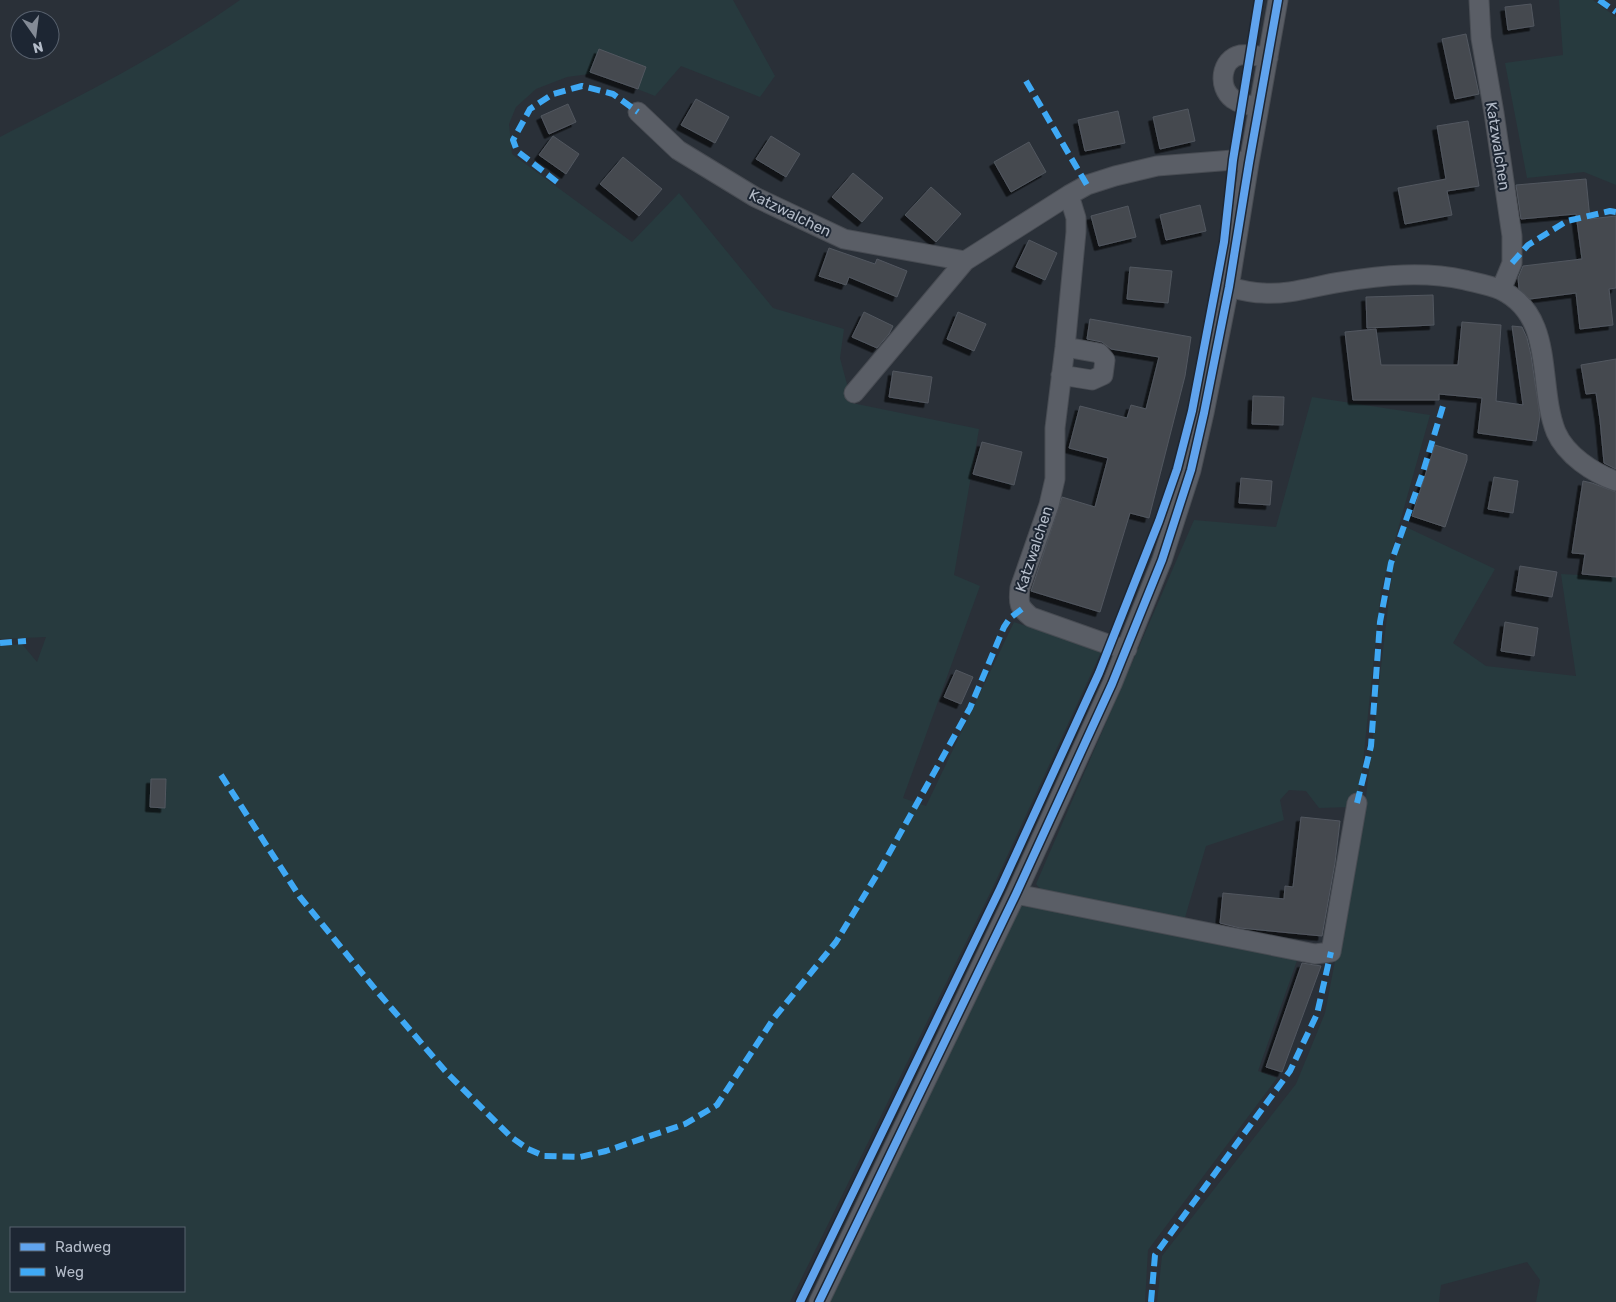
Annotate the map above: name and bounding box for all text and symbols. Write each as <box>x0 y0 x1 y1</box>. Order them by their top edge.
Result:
north arrow <box>10 10 60 60</box>
text: N <box>31 38 45 57</box>
street label: Katzwalchen <box>1482 101 1514 191</box>
street label: Katzwalchen <box>746 185 834 241</box>
street label: Katzwalchen <box>1012 504 1056 594</box>
legend <box>10 1227 185 1292</box>
text: Radweg <box>55 1238 111 1256</box>
text: Weg <box>55 1263 84 1281</box>

